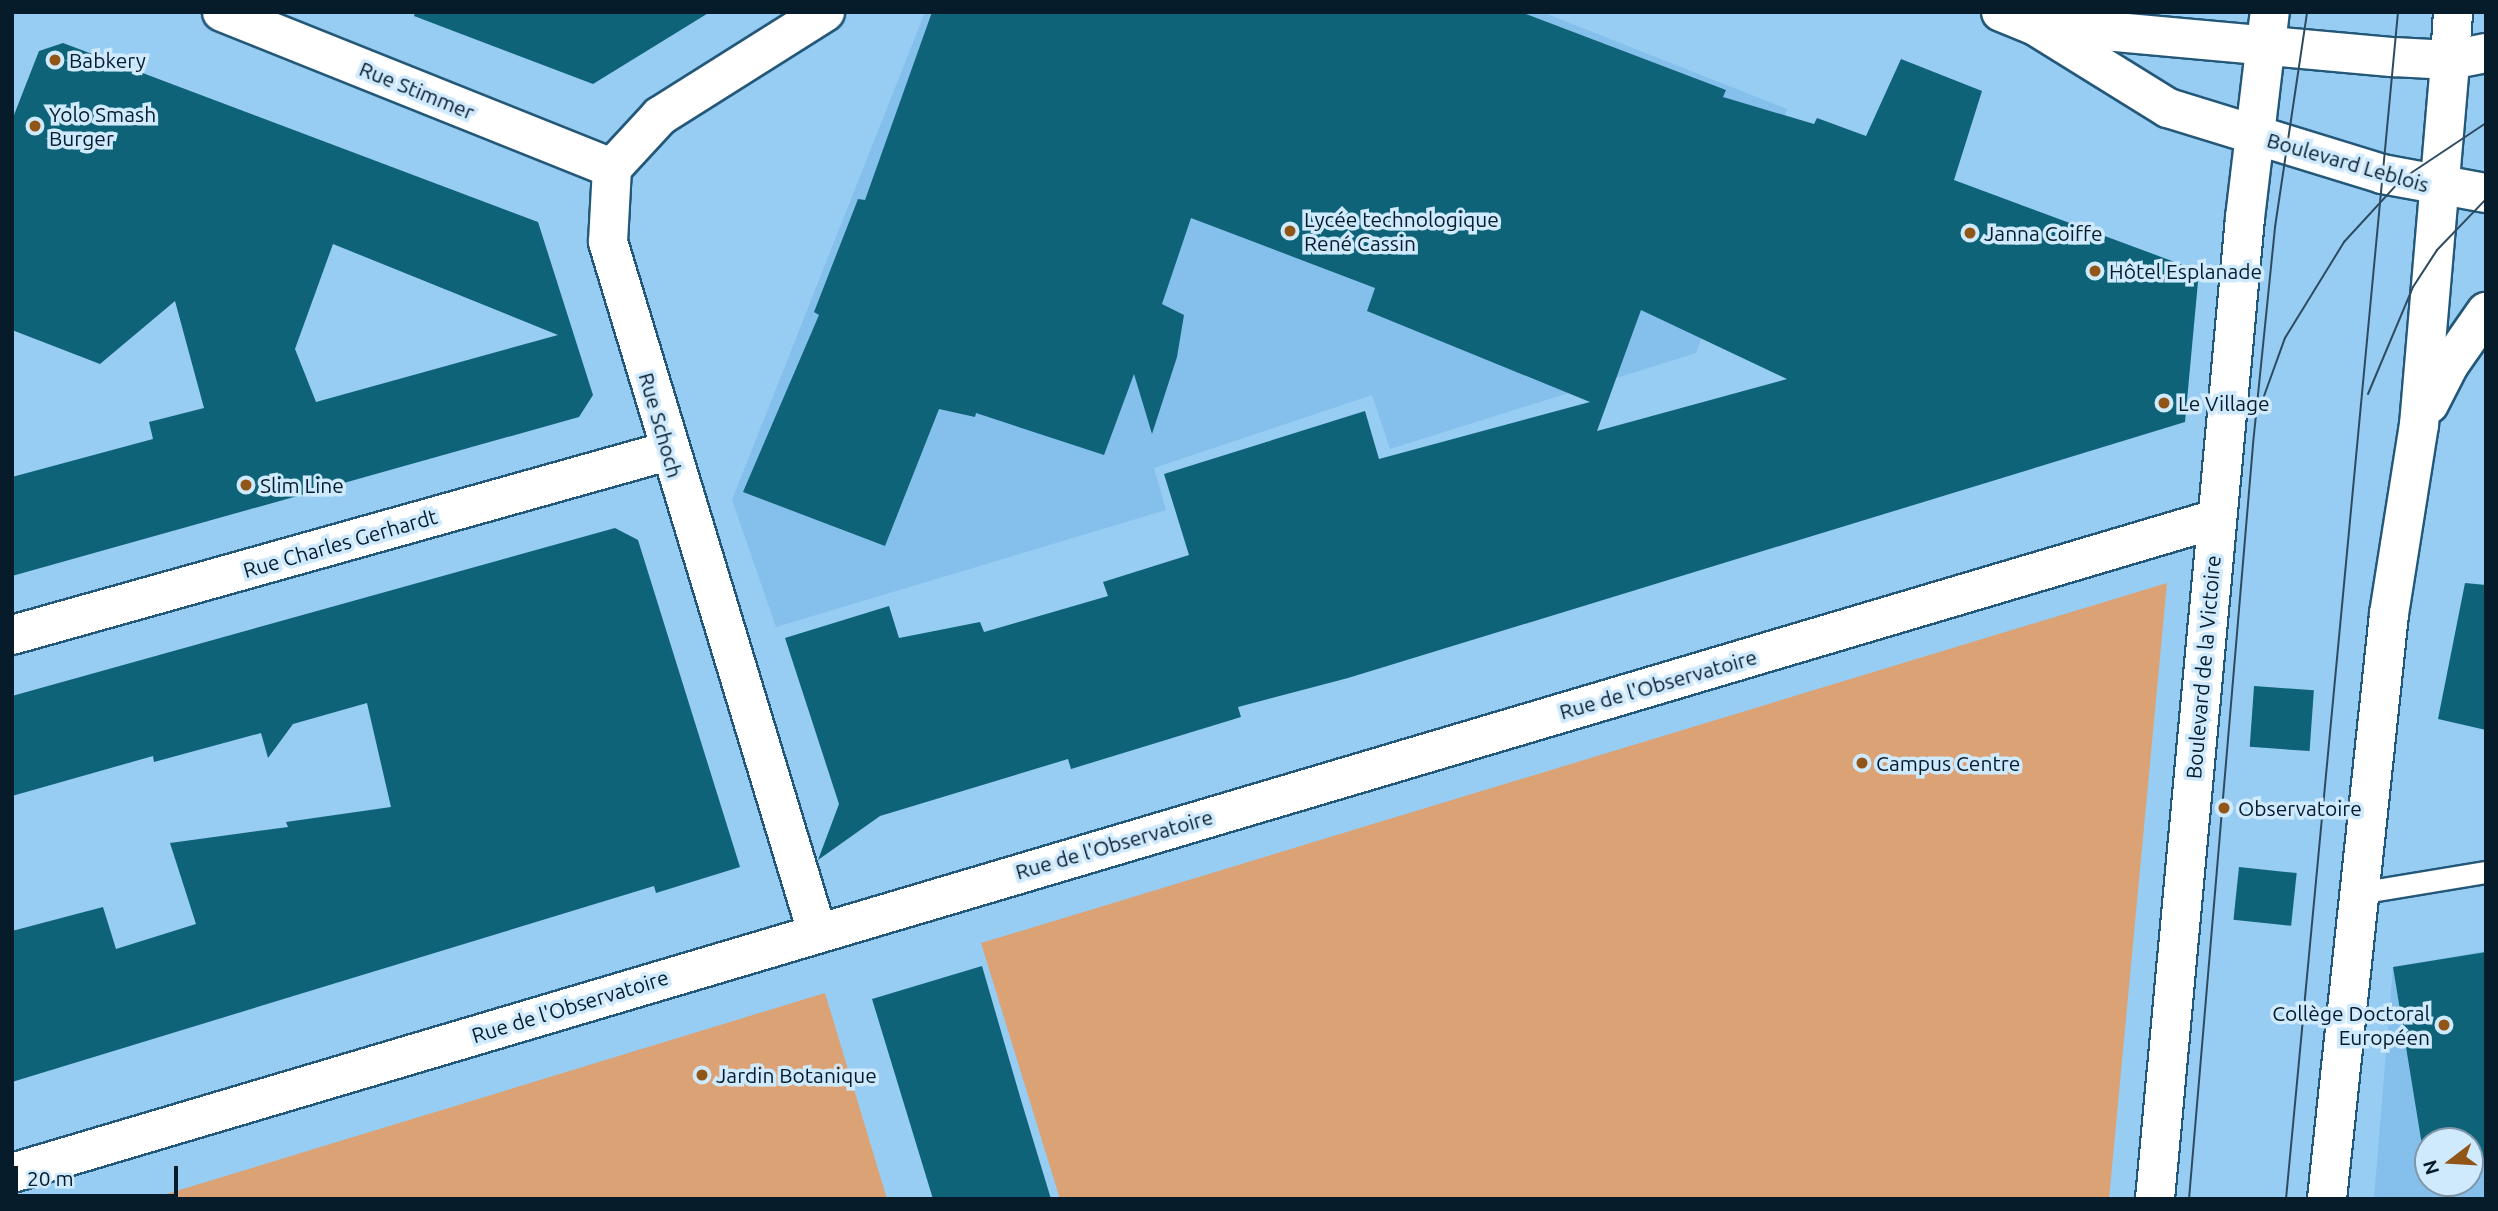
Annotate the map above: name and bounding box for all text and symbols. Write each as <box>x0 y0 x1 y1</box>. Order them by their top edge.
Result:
place label: Babkery <box>69 47 146 73</box>
marker: Babkery <box>47 52 63 68</box>
street label: Rue Stimmer <box>356 56 478 124</box>
place label: Yolo Smash Burger <box>49 101 156 151</box>
marker: Yolo Smash Burger <box>27 118 43 134</box>
street label: Boulevard Leblois <box>2264 127 2432 197</box>
place label: Lycée technologique René Cassin <box>1304 206 1499 256</box>
place label: Janna Coiffe <box>1984 220 2103 246</box>
marker: Lycée technologique René Cassin <box>1282 223 1298 239</box>
marker: Janna Coiffe <box>1962 225 1978 241</box>
place label: Hôtel Esplanade <box>2109 258 2262 284</box>
marker: Hôtel Esplanade <box>2087 263 2103 279</box>
street label: Rue Schoch <box>634 369 688 481</box>
place label: Le Village <box>2178 390 2270 416</box>
marker: Le Village <box>2156 395 2172 411</box>
place label: Slim Line <box>260 472 344 498</box>
marker: Slim Line <box>238 477 254 493</box>
street label: Rue Charles Gerhardt <box>240 503 440 583</box>
street label: Boulevard de la Victoire <box>2181 554 2225 780</box>
street label: Rue de l'Observatoire <box>1556 644 1760 724</box>
place label: Campus Centre <box>1876 750 2020 776</box>
marker: Campus Centre <box>1854 755 1870 771</box>
place label: Observatoire <box>2238 795 2362 821</box>
marker: Observatoire <box>2216 800 2232 816</box>
street label: Rue de l'Observatoire <box>1012 804 1216 884</box>
street label: Rue de l'Observatoire <box>469 964 671 1048</box>
place label: Collège Doctoral Européen <box>2272 1000 2430 1050</box>
marker: Collège Doctoral Européen <box>2436 1017 2452 1033</box>
place label: Jardin Botanique <box>716 1062 877 1088</box>
marker: Jardin Botanique <box>694 1067 710 1083</box>
north arrow <box>2414 1127 2484 1197</box>
scale bar <box>18 1152 182 1196</box>
text: N <box>2418 1158 2443 1178</box>
text: 20 m <box>27 1166 74 1190</box>

